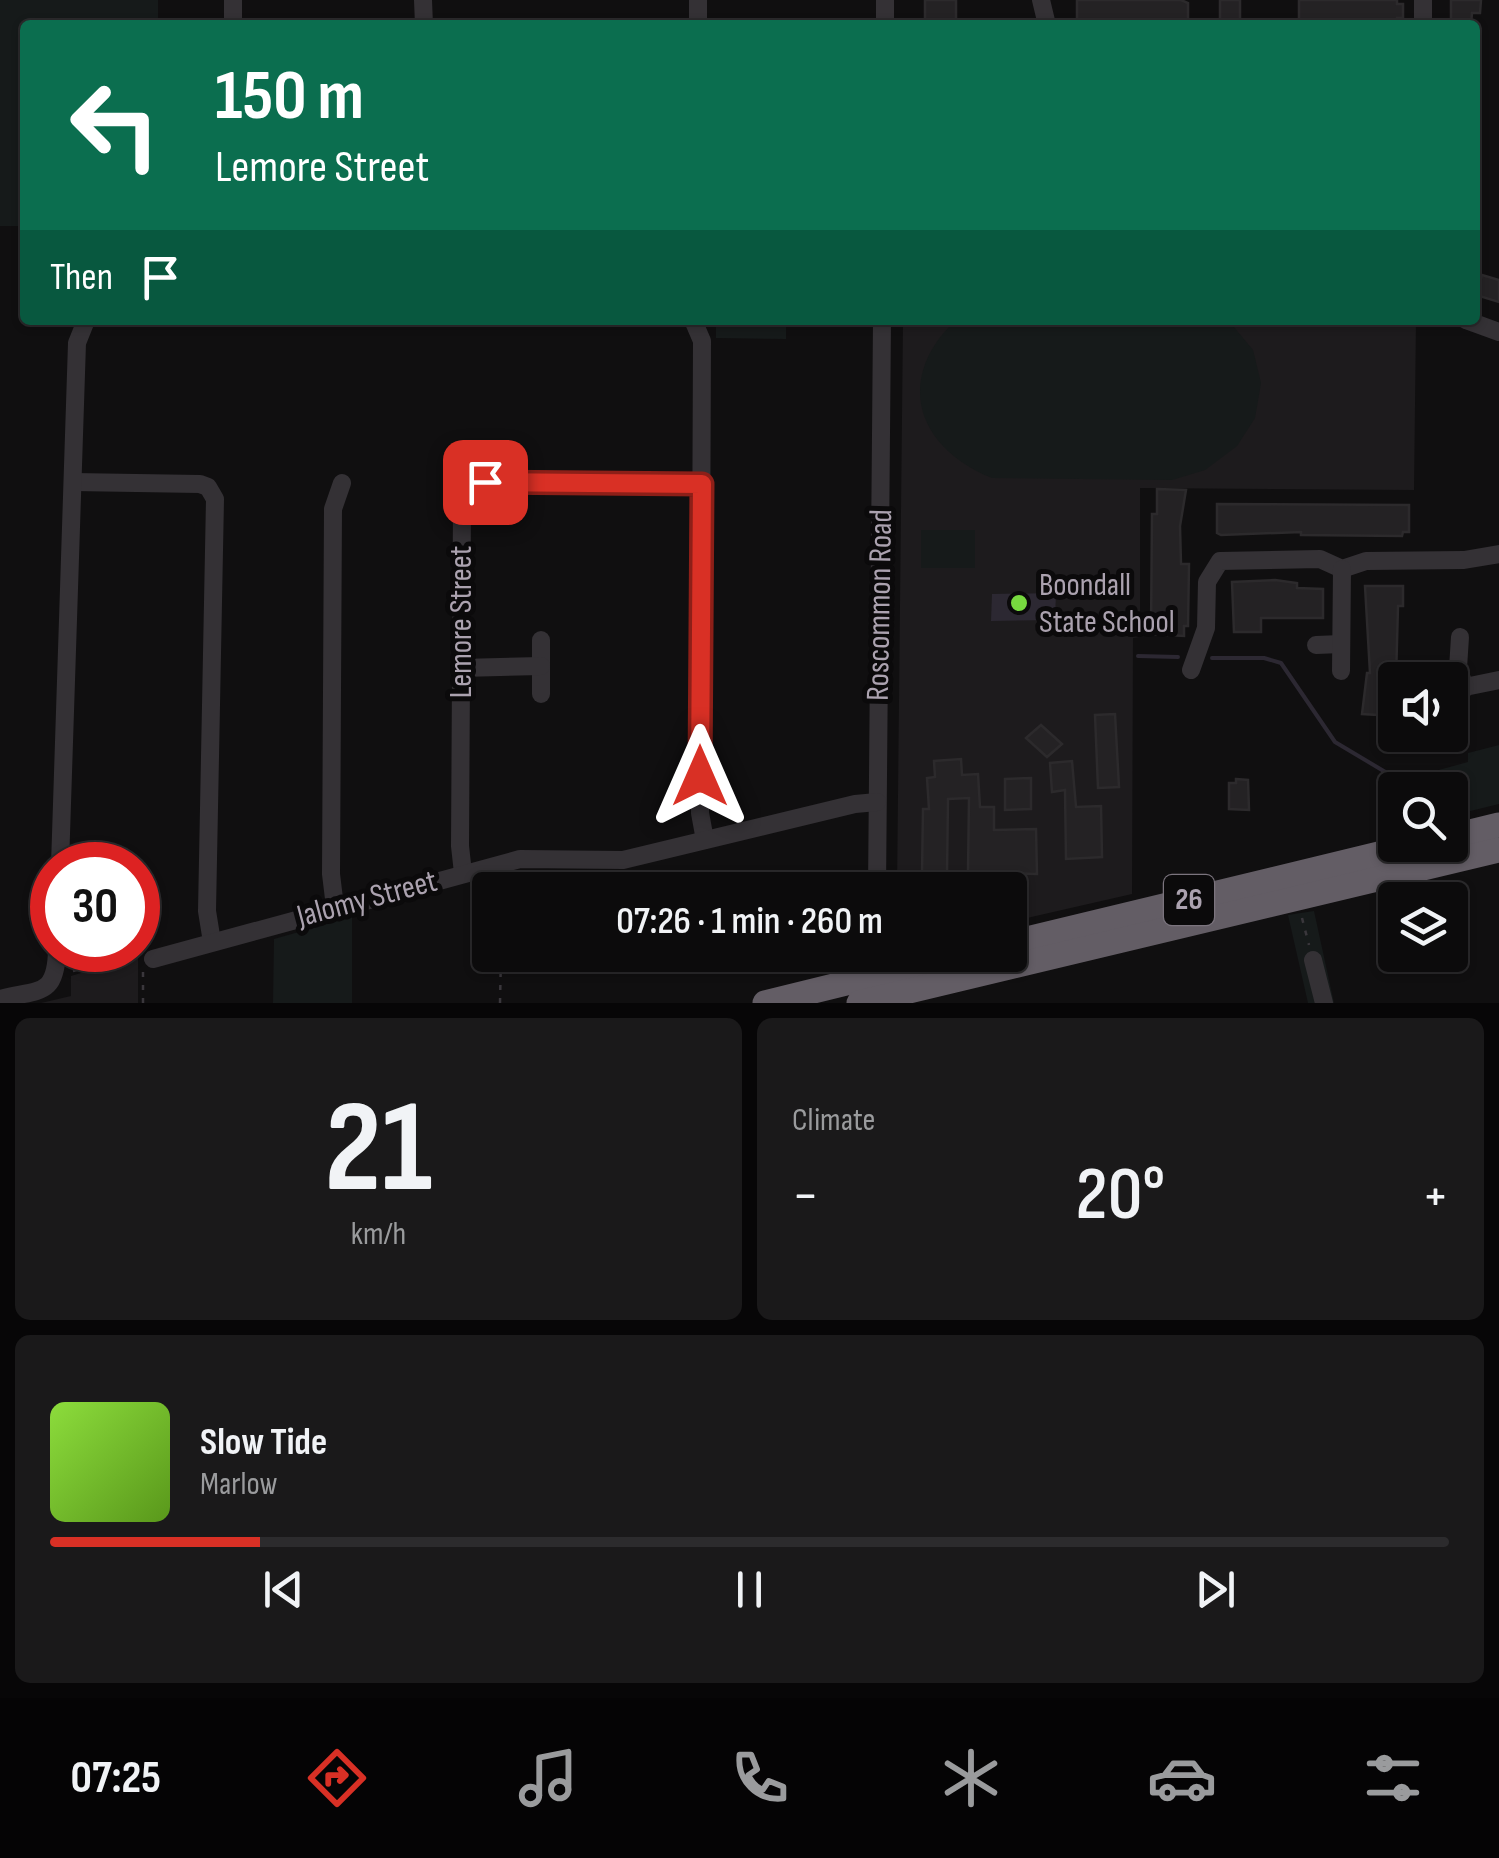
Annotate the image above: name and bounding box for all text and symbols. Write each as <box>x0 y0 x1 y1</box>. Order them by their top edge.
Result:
text: 150 m <box>215 55 364 139</box>
icon: left <box>50 60 180 190</box>
text: Lemore Street <box>215 140 429 195</box>
icon: arrive <box>133 250 188 305</box>
text: Then <box>50 255 113 300</box>
pin <box>443 440 528 525</box>
icon: arrive <box>458 455 513 510</box>
street label: Roscommon Road <box>859 509 901 701</box>
street label: Lemore Street <box>442 546 481 698</box>
place label: Boondall State School <box>1039 566 1175 642</box>
marker: Boondall State School <box>1008 592 1030 614</box>
map controls <box>1378 662 1468 972</box>
button: sound <box>1378 662 1468 752</box>
position arrow <box>648 724 752 828</box>
button: search <box>1378 772 1468 862</box>
speed limit sign: 30 <box>30 842 160 972</box>
street label: Jalomy Street <box>292 862 441 937</box>
road number: 26 <box>1164 875 1214 925</box>
button: layers <box>1378 882 1468 972</box>
text: 07:26 · 1 min · 260 m <box>616 899 883 944</box>
text: 21 <box>324 1072 433 1228</box>
text: Climate <box>792 1101 875 1140</box>
text: 20° <box>1076 1150 1165 1241</box>
text: − <box>792 1163 819 1230</box>
text: + <box>1422 1163 1449 1230</box>
text: km/h <box>351 1215 406 1254</box>
text: Slow Tide <box>200 1420 327 1465</box>
text: Marlow <box>200 1465 278 1504</box>
icon: previous <box>256 1562 311 1617</box>
icon: pause <box>722 1562 777 1617</box>
icon: next <box>1188 1562 1243 1617</box>
icon: directions <box>302 1743 372 1813</box>
icon: music <box>513 1743 583 1813</box>
icon: phone <box>725 1743 795 1813</box>
icon: climate <box>936 1743 1006 1813</box>
icon: car <box>1147 1743 1217 1813</box>
icon: filters <box>1358 1743 1428 1813</box>
text: 07:25 <box>71 1751 161 1806</box>

